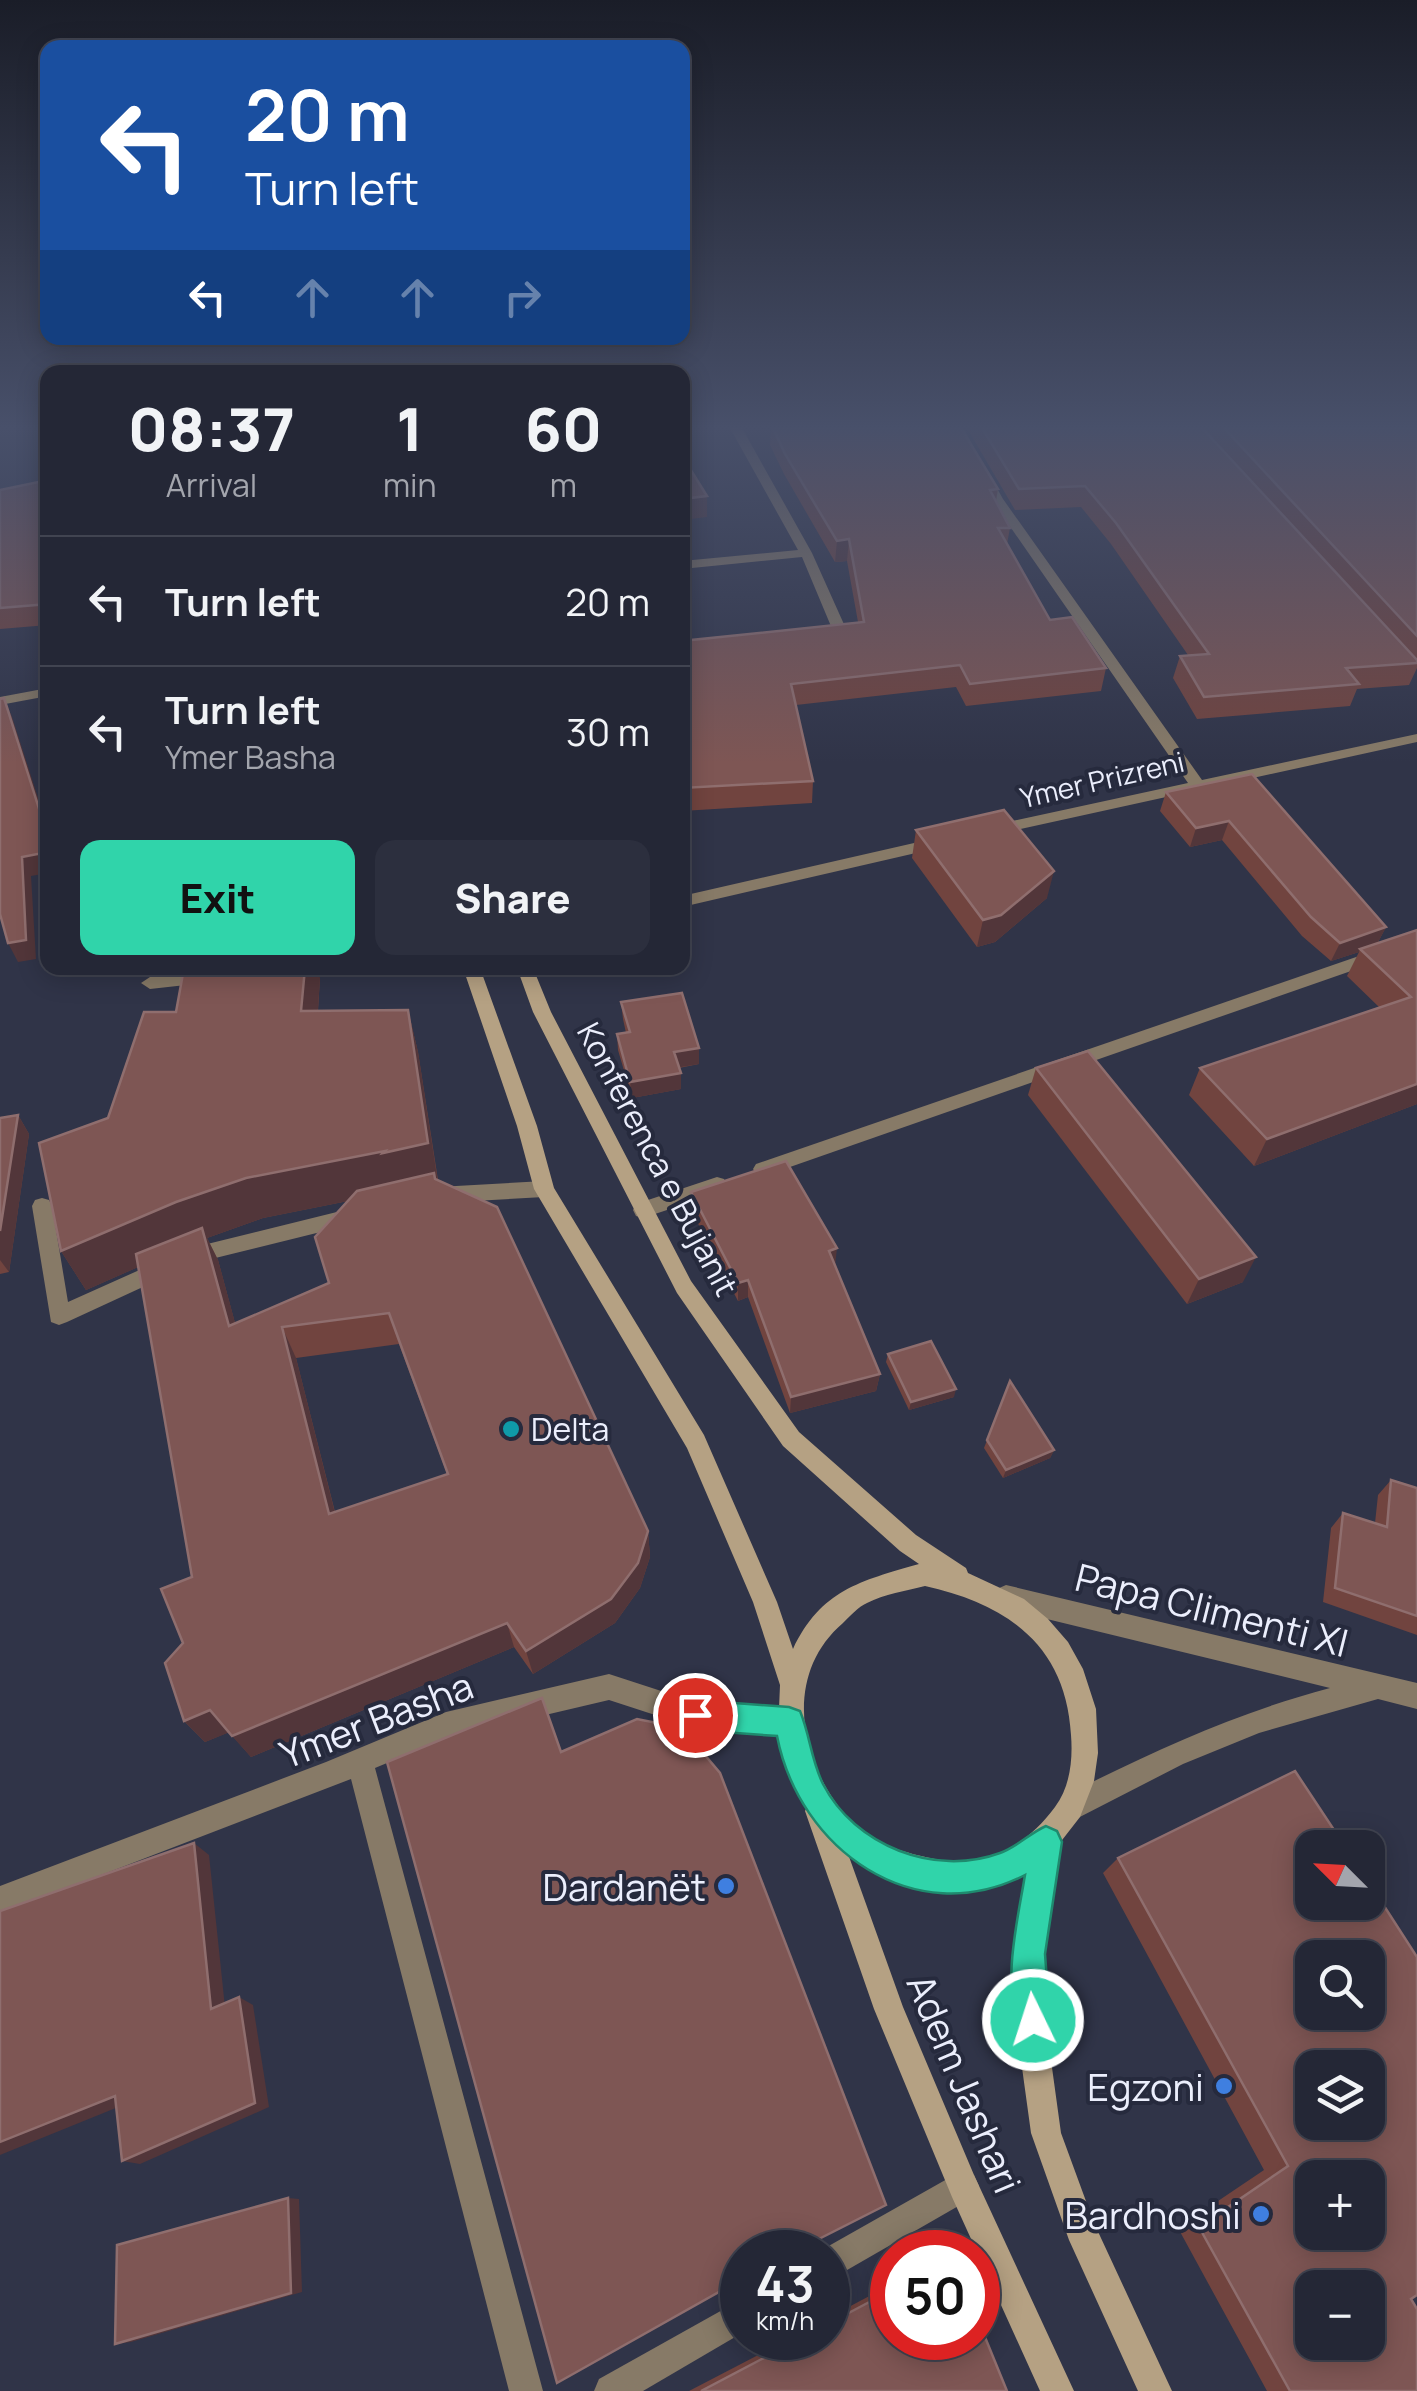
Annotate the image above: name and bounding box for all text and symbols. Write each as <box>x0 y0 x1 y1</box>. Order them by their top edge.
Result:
text: 20 m <box>245 66 410 162</box>
icon: left <box>80 80 210 210</box>
text: Turn left <box>245 157 419 219</box>
icon: left <box>180 270 235 325</box>
icon: ahead <box>285 270 340 325</box>
icon: ahead <box>390 270 445 325</box>
icon: right <box>495 270 550 325</box>
text: 08:37 <box>128 387 295 469</box>
text: 1 <box>396 387 423 469</box>
text: 60 <box>524 387 602 469</box>
text: Arrival <box>166 463 257 507</box>
text: min <box>383 463 437 507</box>
text: m <box>550 463 577 507</box>
icon: left <box>80 574 135 629</box>
text: Turn left <box>165 575 321 627</box>
text: 20 m <box>565 575 650 627</box>
text: Turn left <box>165 683 321 735</box>
icon: left <box>80 704 135 759</box>
text: 30 m <box>566 705 650 757</box>
text: Ymer Basha <box>165 735 336 779</box>
street label: Ymer Prizreni <box>1016 742 1188 816</box>
button: Exit <box>80 840 355 955</box>
button: Share <box>375 840 650 955</box>
street label: Konferenca e Bujanit <box>567 1014 749 1304</box>
place label: Delta <box>531 1407 609 1451</box>
marker: Delta <box>500 1418 522 1440</box>
street label: Papa Climenti XI <box>1070 1550 1354 1668</box>
street label: Ymer Basha <box>272 1658 480 1780</box>
pin <box>653 1673 738 1758</box>
icon: arrive <box>668 1688 723 1743</box>
north arrow <box>1295 1830 1385 1920</box>
map controls <box>1295 1830 1385 2360</box>
place label: Dardanët <box>542 1860 706 1912</box>
marker: Dardanët <box>715 1875 737 1897</box>
button: search <box>1295 1940 1385 2030</box>
street label: Adem Jashari <box>896 1966 1034 2200</box>
position arrow <box>981 1968 1085 2072</box>
button: layers <box>1295 2050 1385 2140</box>
place label: Egzoni <box>1087 2060 1204 2112</box>
marker: Egzoni <box>1213 2075 1235 2097</box>
button: + <box>1295 2160 1385 2250</box>
place label: Bardhoshi <box>1065 2188 1241 2240</box>
marker: Bardhoshi <box>1250 2203 1272 2225</box>
speed limit sign: 50 <box>870 2230 1000 2360</box>
text: 43 <box>755 2249 815 2317</box>
button: − <box>1295 2270 1385 2360</box>
text: km/h <box>756 2303 814 2338</box>

